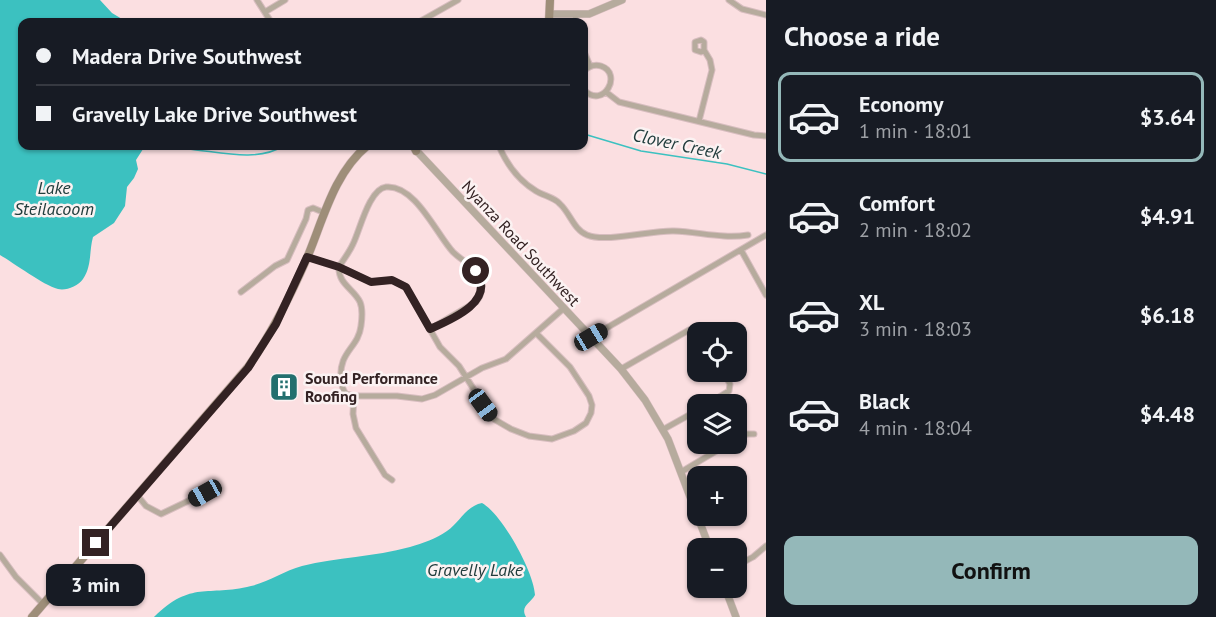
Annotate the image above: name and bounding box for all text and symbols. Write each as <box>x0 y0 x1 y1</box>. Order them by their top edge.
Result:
text: Choose a ride <box>784 19 940 53</box>
text: Madera Drive Southwest <box>72 42 301 70</box>
icon: car <box>787 90 841 144</box>
text: Economy <box>859 90 943 118</box>
text: Gravelly Lake Drive Southwest <box>72 100 357 128</box>
text: $3.64 <box>1140 103 1195 131</box>
text: 1 min · 18:01 <box>859 118 972 144</box>
water label: Clover Creek <box>631 123 724 164</box>
water label: Lake Steilacoom <box>14 176 94 220</box>
street label: Nyanza Road Southwest <box>458 176 585 310</box>
icon: car <box>787 189 841 243</box>
text: Comfort <box>859 189 935 217</box>
text: $4.91 <box>1140 202 1195 230</box>
text: 2 min · 18:02 <box>859 217 972 243</box>
route start <box>462 257 489 284</box>
icon: car <box>787 288 841 342</box>
text: XL <box>859 288 884 316</box>
text: $6.18 <box>1140 301 1195 329</box>
text: 3 min · 18:03 <box>859 316 972 342</box>
car <box>571 320 611 354</box>
map controls <box>687 322 747 598</box>
button: locate <box>687 322 747 382</box>
place label: Sound Performance Roofing <box>305 368 438 406</box>
building icon: Sound Performance Roofing <box>268 371 300 403</box>
car <box>465 385 501 425</box>
icon: car <box>787 387 841 441</box>
text: Black <box>859 387 910 415</box>
button: layers <box>687 394 747 454</box>
text: $4.48 <box>1140 400 1195 428</box>
text: 4 min · 18:04 <box>859 415 972 441</box>
button: + <box>687 466 747 526</box>
car <box>185 476 225 510</box>
route end <box>82 529 109 556</box>
button: Confirm <box>784 536 1198 605</box>
button: − <box>687 538 747 598</box>
water label: Gravelly Lake <box>427 558 524 581</box>
callout: 3 min <box>46 564 146 606</box>
text: 3 min <box>71 572 120 598</box>

